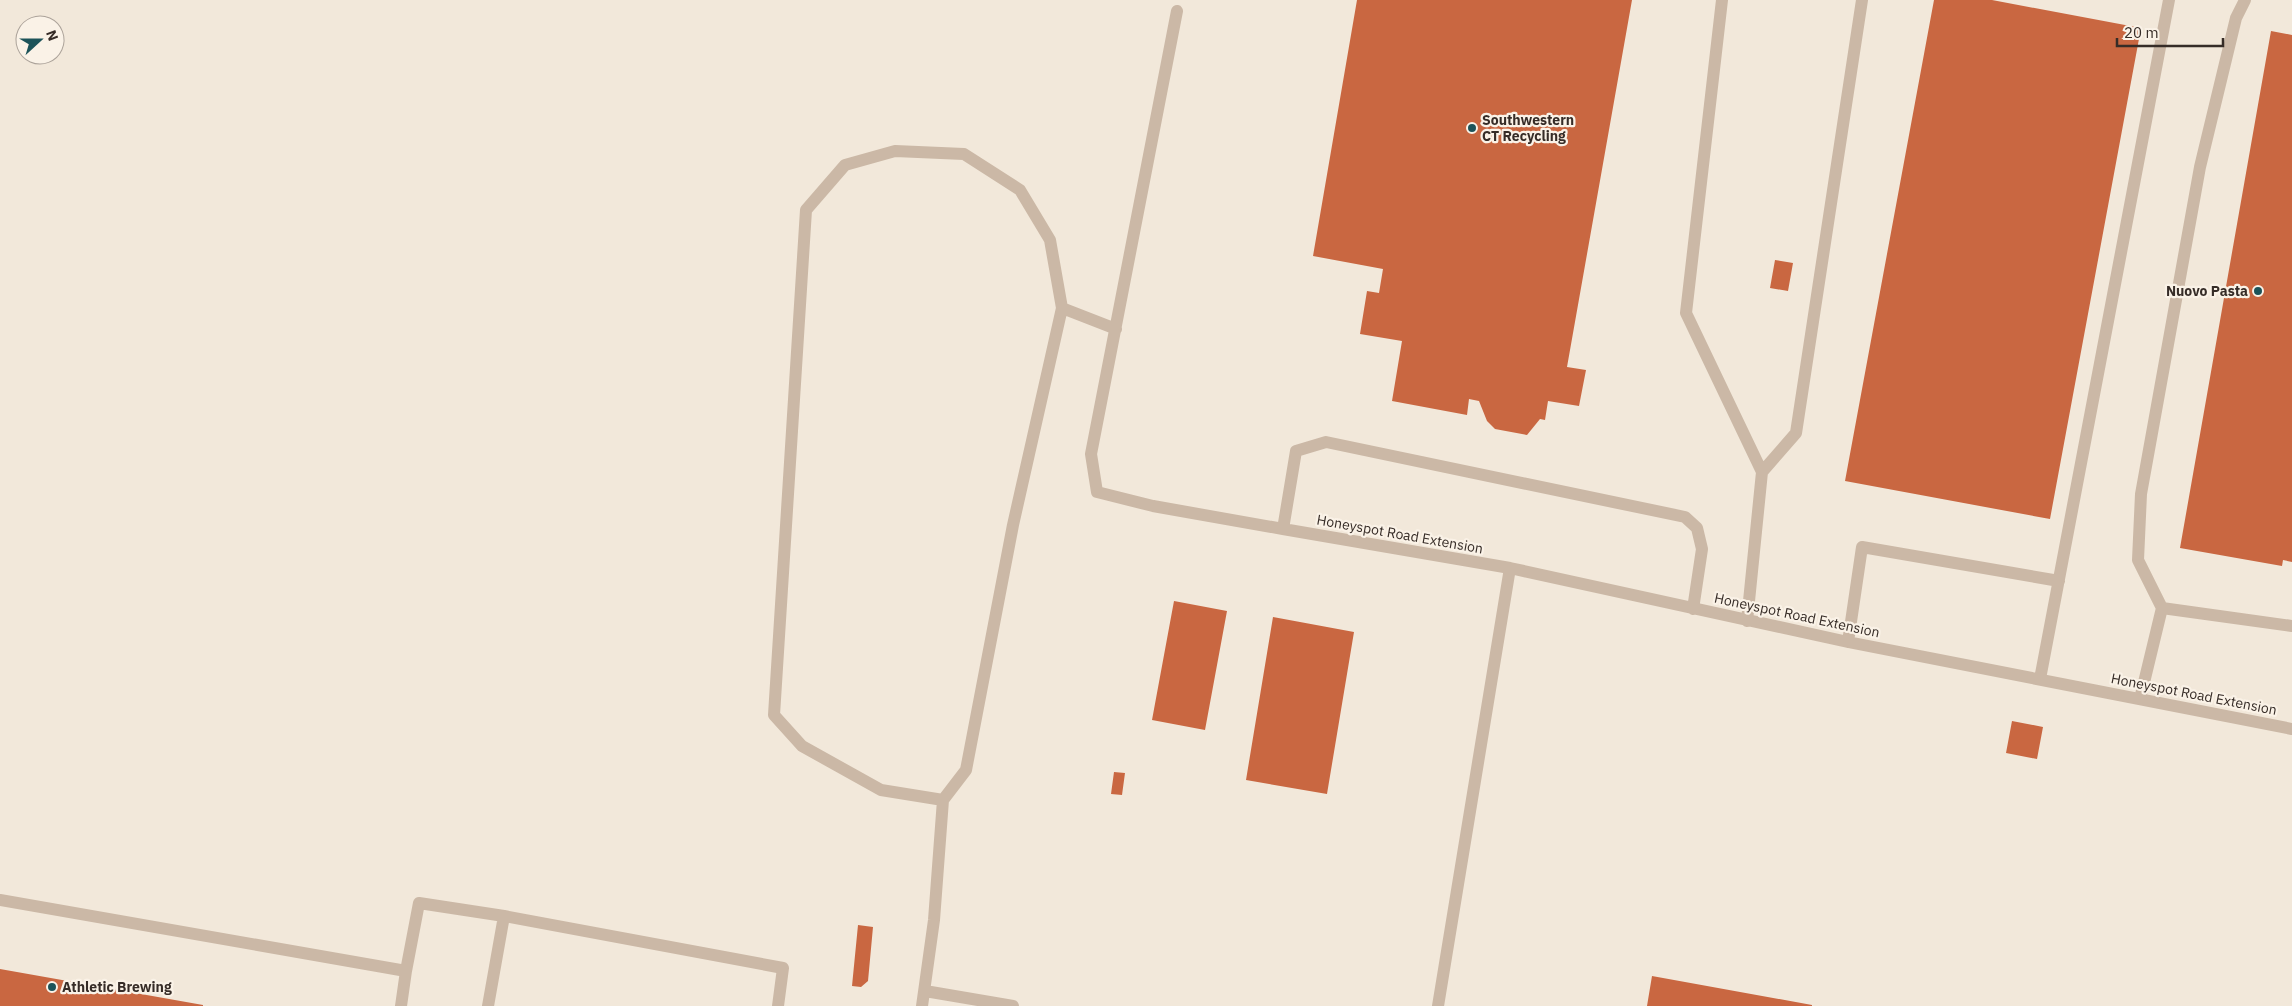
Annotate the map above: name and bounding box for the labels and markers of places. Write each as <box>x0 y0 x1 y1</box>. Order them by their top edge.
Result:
place label: Southwestern CT Recycling <box>1482 111 1574 145</box>
marker: Southwestern CT Recycling <box>1466 122 1478 134</box>
place label: Nuovo Pasta <box>2166 282 2248 300</box>
marker: Nuovo Pasta <box>2252 285 2264 297</box>
place label: Athletic Brewing <box>62 978 172 996</box>
marker: Athletic Brewing <box>46 981 58 993</box>

